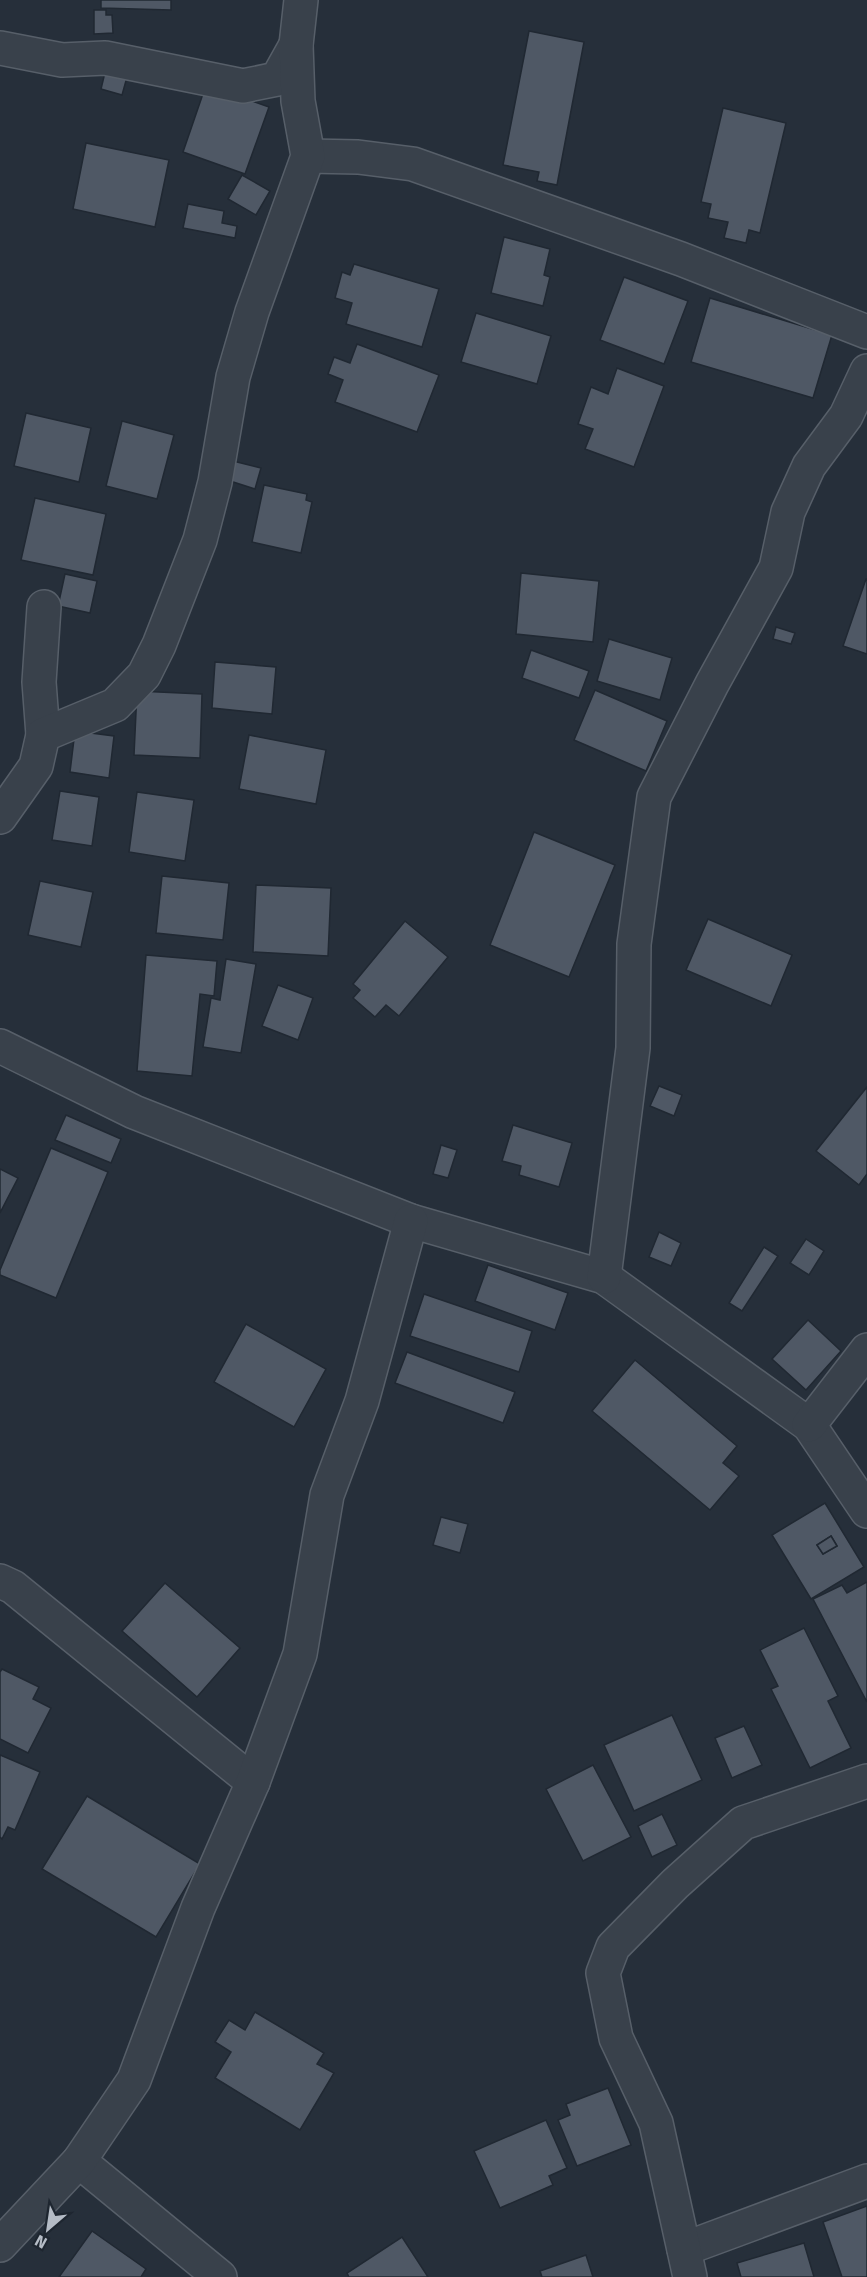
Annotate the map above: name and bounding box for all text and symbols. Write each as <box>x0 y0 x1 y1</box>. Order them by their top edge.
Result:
north arrow <box>18 2199 78 2259</box>
text: N <box>32 2231 50 2253</box>

